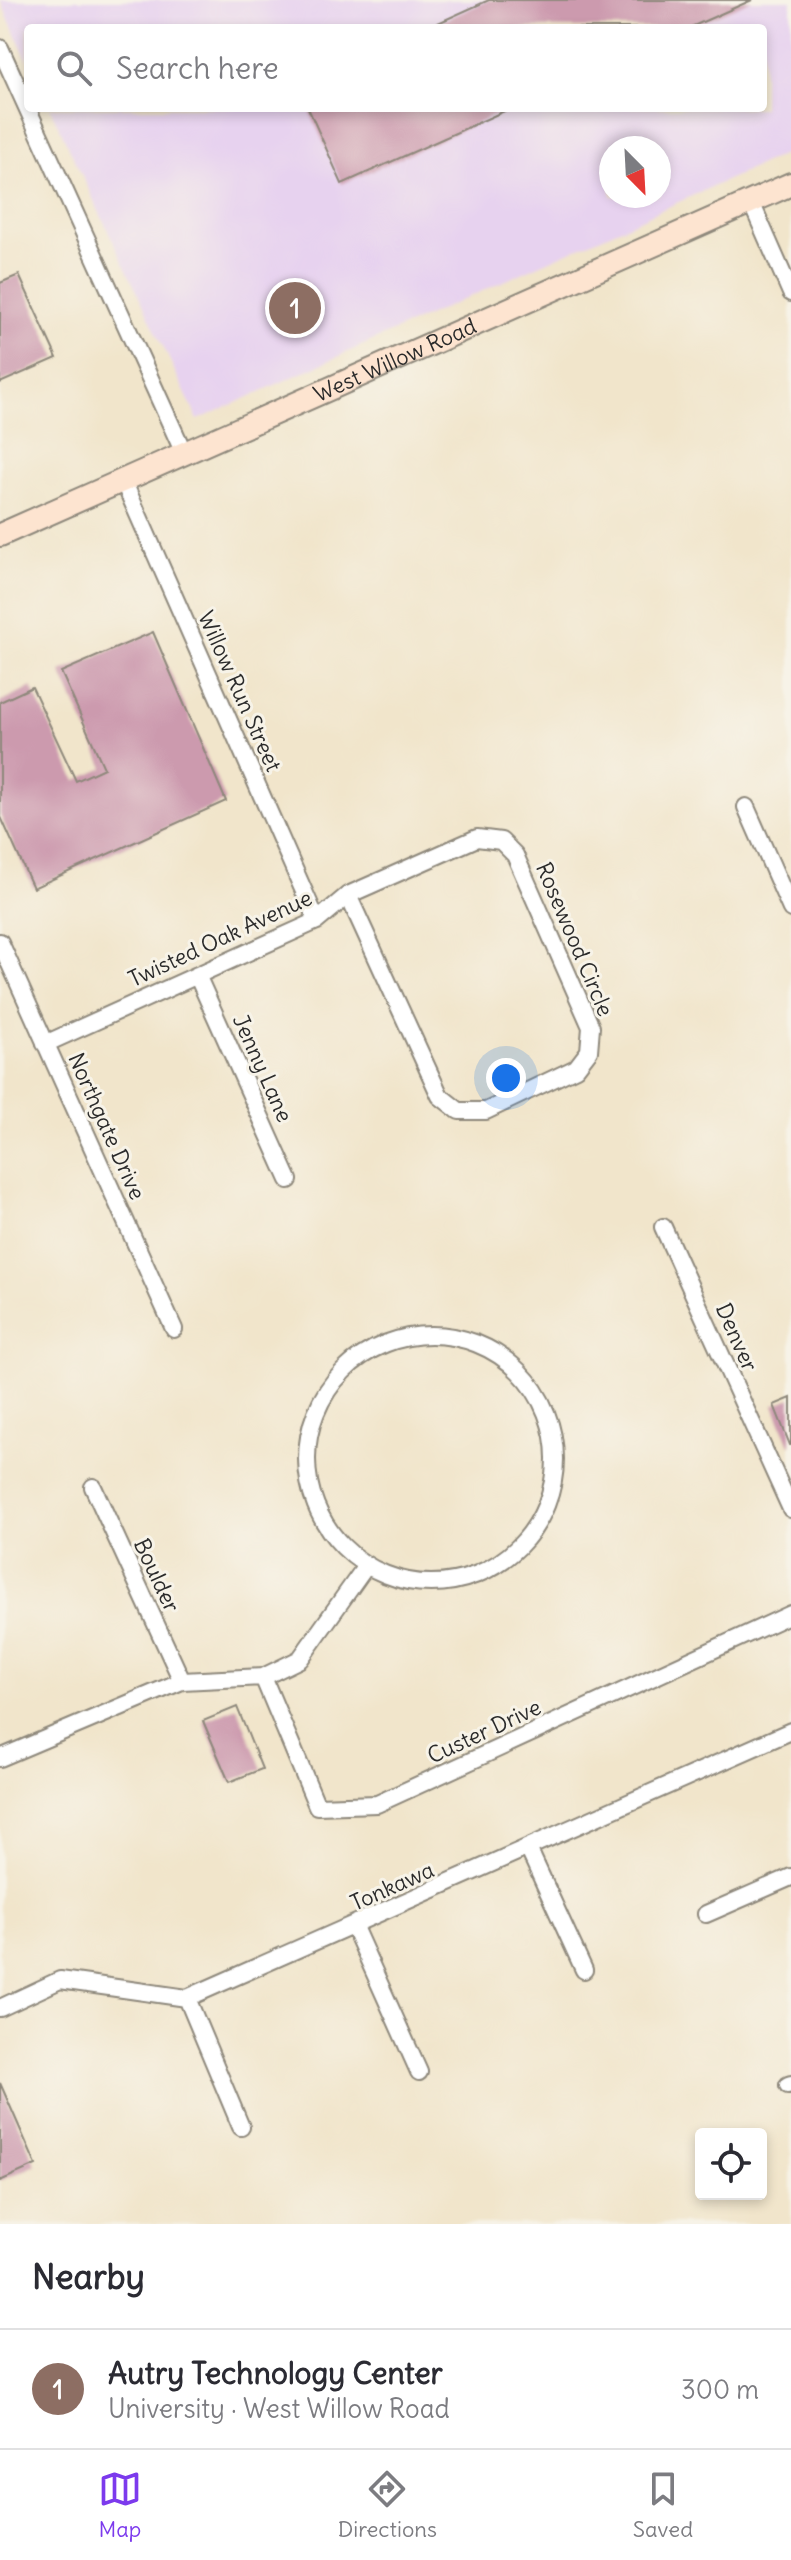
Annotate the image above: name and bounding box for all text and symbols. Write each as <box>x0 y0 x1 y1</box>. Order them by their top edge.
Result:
search box <box>24 24 767 112</box>
icon: search <box>52 46 96 90</box>
text: Search here <box>116 49 279 87</box>
north arrow <box>599 136 671 208</box>
pin: 1 <box>269 278 321 338</box>
street label: West Willow Road <box>309 311 481 408</box>
street label: Willow Run Street <box>192 606 288 776</box>
street label: Rosewood Circle <box>530 858 620 1020</box>
street label: Twisted Oak Avenue <box>124 883 316 993</box>
street label: Jenny Lane <box>227 1010 299 1126</box>
street label: Northgate Drive <box>62 1048 152 1204</box>
your location <box>486 1058 526 1098</box>
street label: Denver <box>710 1299 764 1375</box>
street label: Boulder <box>128 1534 186 1616</box>
street label: Custer Drive <box>423 1692 545 1770</box>
street label: Tonkawa <box>346 1855 438 1917</box>
map controls <box>695 2128 767 2200</box>
button: locate <box>695 2128 767 2200</box>
text: Nearby <box>32 2255 145 2298</box>
text: Autry Technology Center <box>108 2354 443 2392</box>
text: 1 <box>53 2373 63 2406</box>
text: 300 m <box>681 2373 759 2406</box>
text: University · West Willow Road <box>108 2392 450 2425</box>
tab: Map <box>98 2467 142 2543</box>
tab: Directions <box>338 2467 437 2543</box>
tab: Saved <box>633 2467 693 2543</box>

